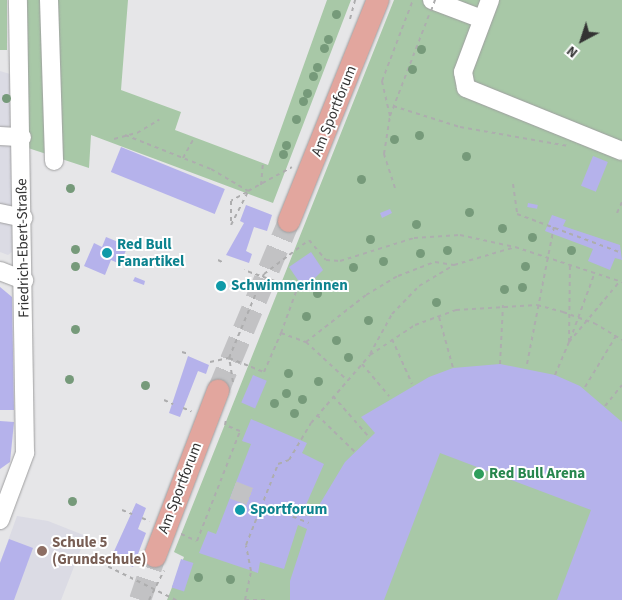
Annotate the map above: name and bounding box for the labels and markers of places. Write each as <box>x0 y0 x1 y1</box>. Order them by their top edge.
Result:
place label: Red Bull Fanartikel <box>117 235 184 270</box>
marker: Red Bull Fanartikel <box>101 247 113 259</box>
place label: Schwimmerinnen <box>231 277 348 295</box>
marker: Schwimmerinnen <box>215 280 227 292</box>
place label: Red Bull Arena <box>489 465 585 483</box>
marker: Red Bull Arena <box>473 468 485 480</box>
place label: Sportforum <box>250 501 327 519</box>
marker: Sportforum <box>234 504 246 516</box>
place label: Schule 5 (Grundschule) <box>52 533 146 568</box>
marker: Schule 5 (Grundschule) <box>36 545 48 557</box>

